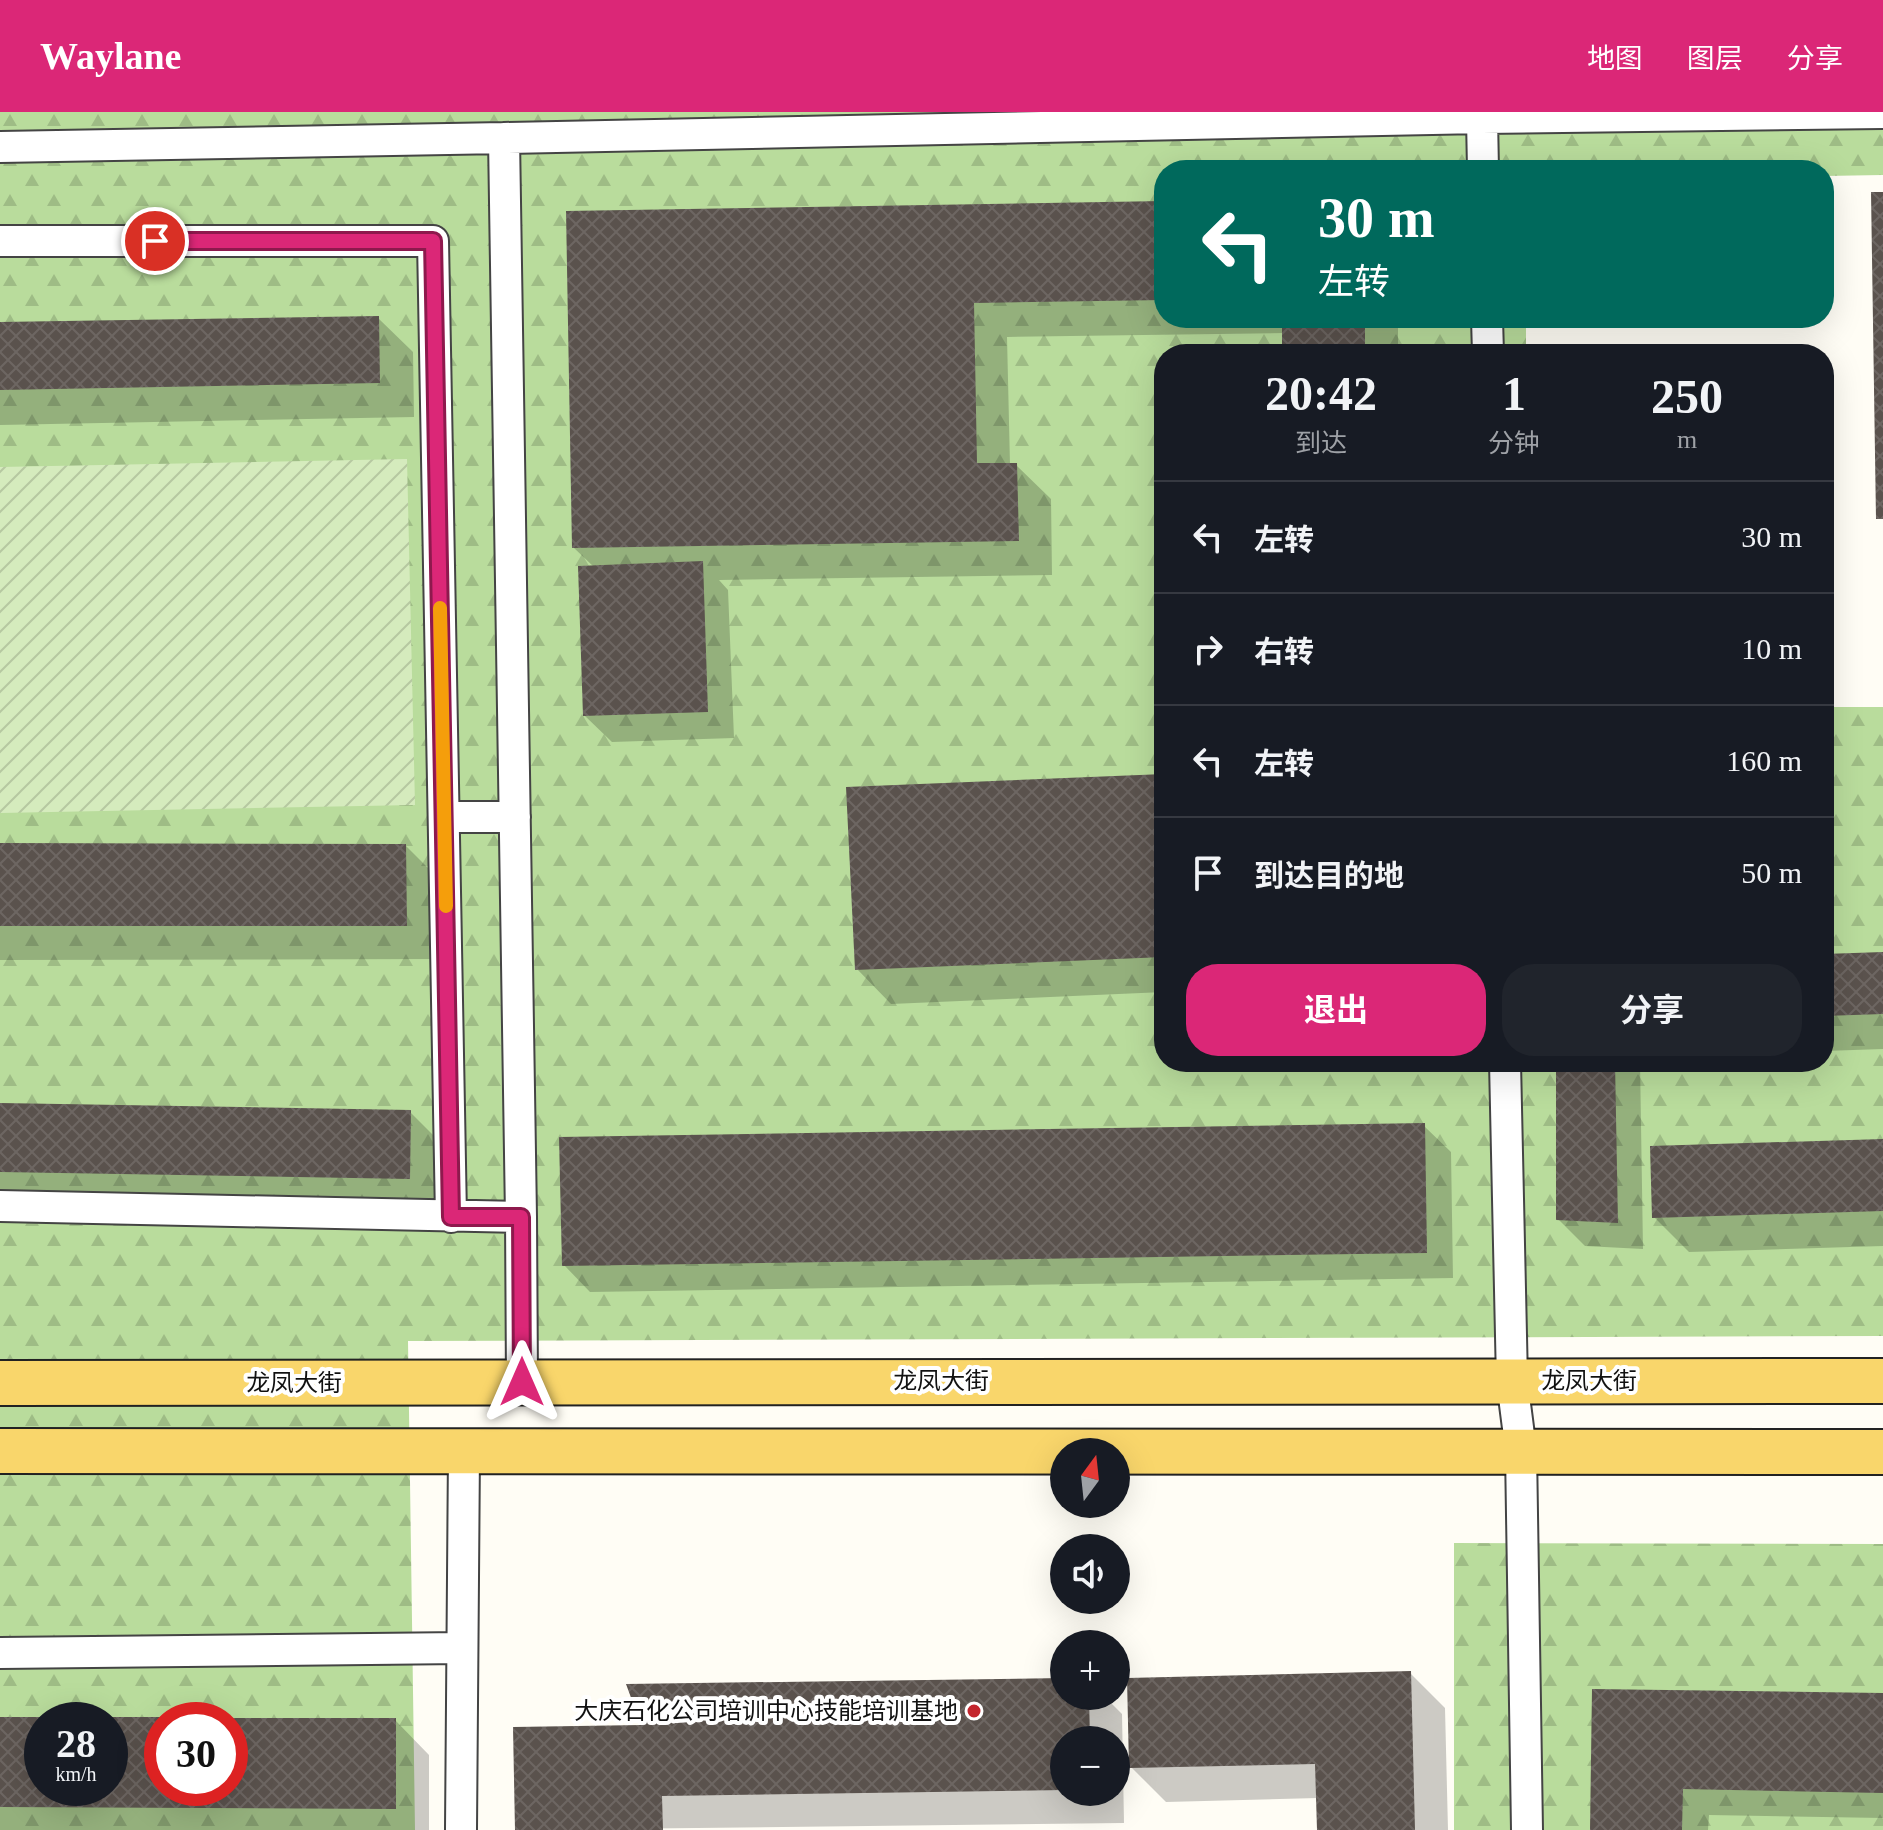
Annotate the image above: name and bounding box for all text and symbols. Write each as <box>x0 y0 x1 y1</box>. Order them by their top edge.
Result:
text: Waylane <box>40 35 181 77</box>
text: 地图 <box>1587 43 1643 74</box>
text: 图层 <box>1687 43 1743 74</box>
text: 分享 <box>1787 43 1843 74</box>
text: 30 m <box>1318 187 1435 249</box>
icon: left <box>1186 192 1290 296</box>
pin <box>121 207 189 275</box>
icon: arrive <box>133 219 177 263</box>
text: 左转 <box>1318 262 1390 302</box>
text: 20:42 <box>1265 367 1377 420</box>
text: 1 <box>1502 367 1526 420</box>
text: 250 <box>1651 370 1723 423</box>
text: m <box>1677 425 1697 454</box>
text: 到达 <box>1295 429 1347 458</box>
text: 分钟 <box>1488 429 1540 458</box>
icon: left <box>1186 515 1230 559</box>
text: 30 m <box>1741 520 1802 553</box>
text: 左转 <box>1254 523 1314 556</box>
icon: right <box>1186 627 1230 671</box>
text: 10 m <box>1741 632 1802 665</box>
text: 右转 <box>1254 635 1314 668</box>
icon: left <box>1186 739 1230 783</box>
text: 160 m <box>1726 744 1802 777</box>
text: 左转 <box>1254 747 1314 780</box>
icon: arrive <box>1186 851 1230 895</box>
text: 50 m <box>1741 856 1802 889</box>
text: 到达目的地 <box>1254 859 1404 892</box>
button: 退出 <box>1186 964 1486 1056</box>
button: 分享 <box>1502 964 1802 1056</box>
position arrow <box>480 1340 564 1424</box>
street label: 龙凤大街 <box>893 1368 989 1394</box>
street label: 龙凤大街 <box>1541 1368 1637 1394</box>
street label: 龙凤大街 <box>246 1370 342 1396</box>
north arrow <box>1050 1438 1130 1518</box>
map controls <box>1050 1438 1130 1806</box>
button: sound <box>1050 1534 1130 1614</box>
button: + <box>1050 1630 1130 1710</box>
place label: 大庆石化公司培训中心技能培训基地 <box>574 1698 958 1724</box>
speed limit sign: 30 <box>144 1702 248 1806</box>
marker: 大庆石化公司培训中心技能培训基地 <box>965 1702 983 1720</box>
text: 28 <box>56 1721 96 1766</box>
button: − <box>1050 1726 1130 1806</box>
text: km/h <box>55 1763 97 1785</box>

